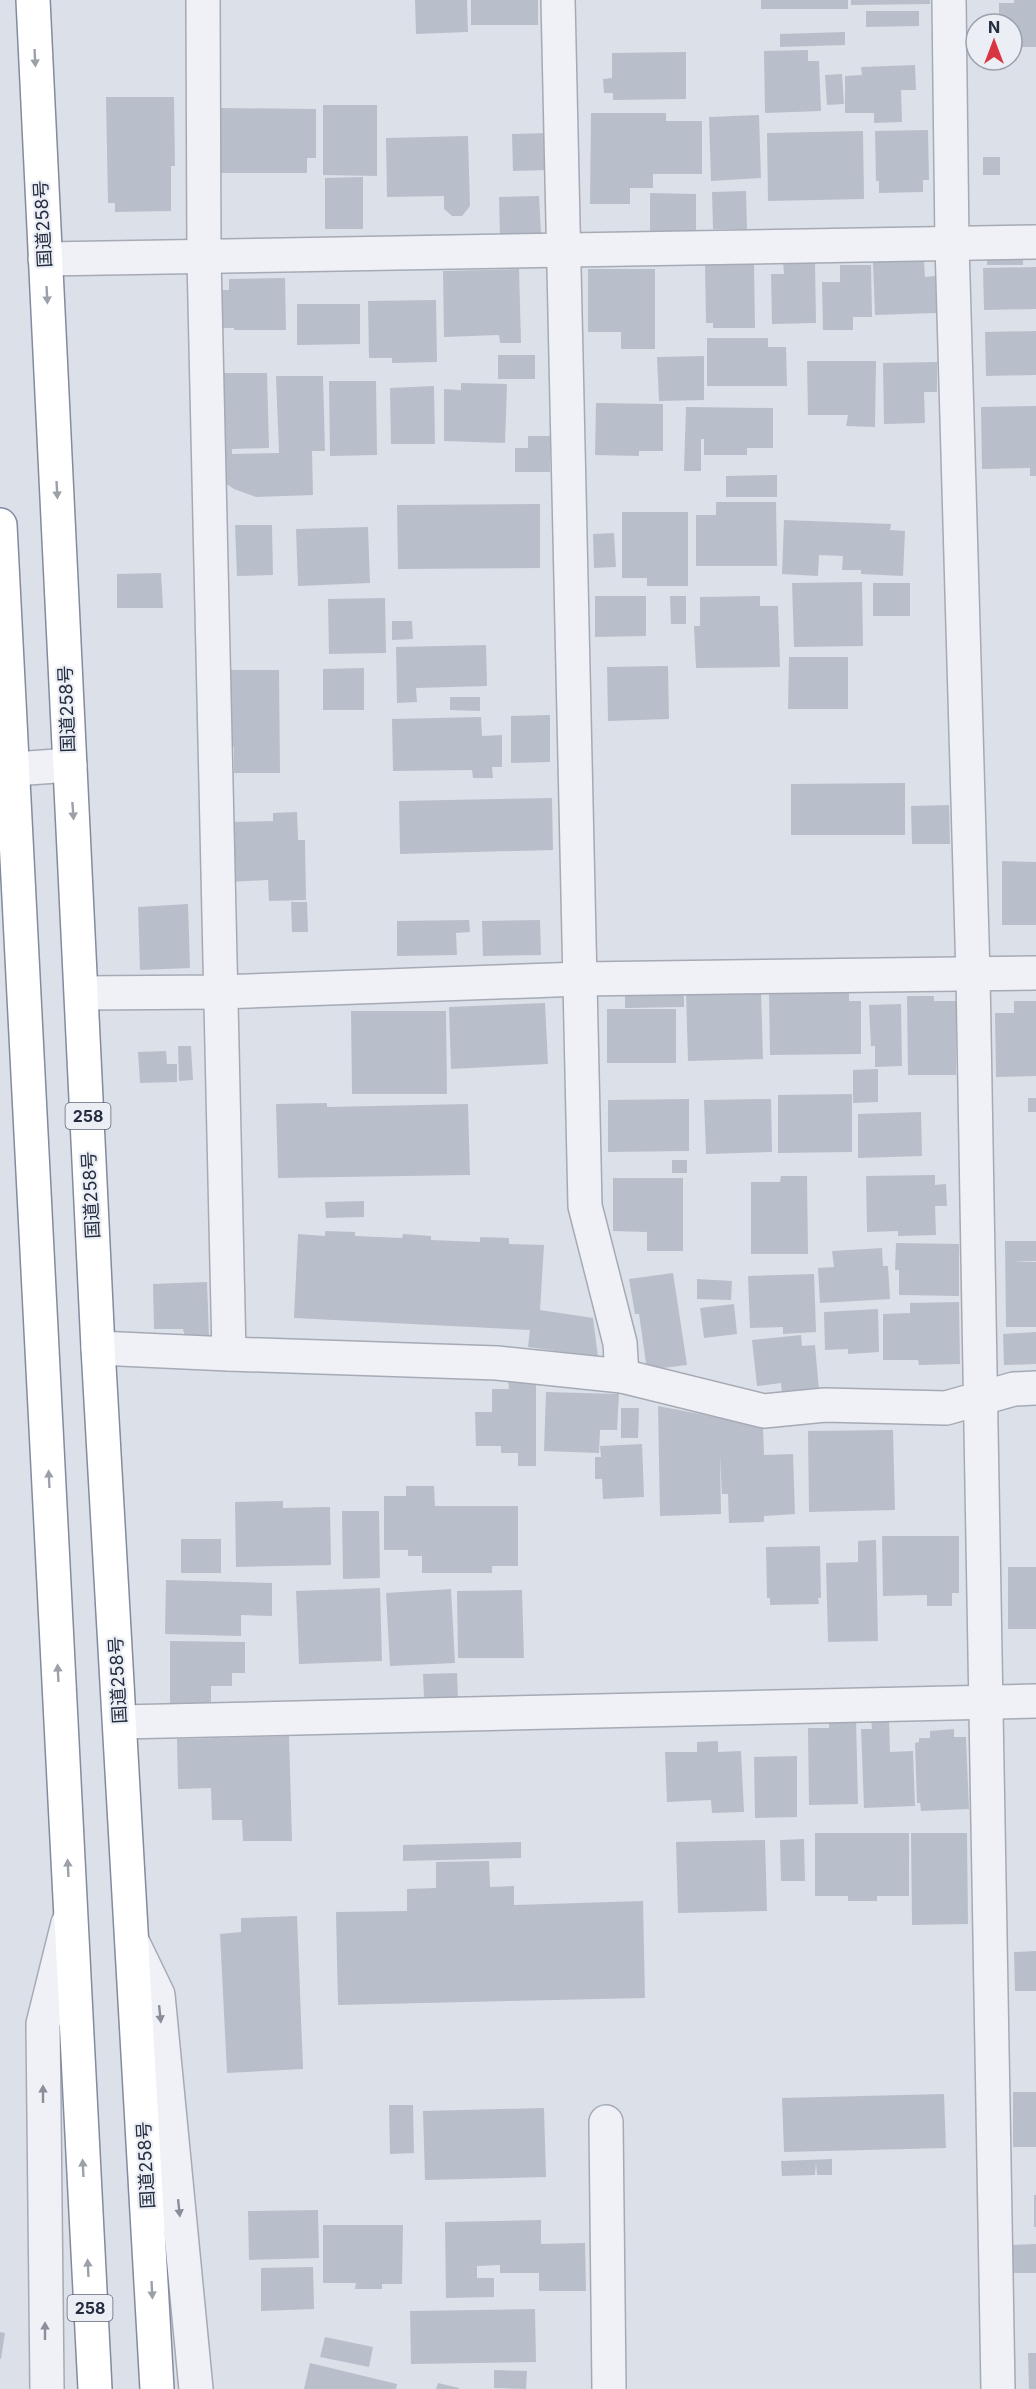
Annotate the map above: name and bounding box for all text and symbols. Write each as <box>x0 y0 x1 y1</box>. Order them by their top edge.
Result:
north arrow <box>964 12 1024 72</box>
text: N <box>988 17 1000 37</box>
one-way arrow <box>31 49 40 68</box>
street label: 国道258号 <box>30 180 55 268</box>
one-way arrow <box>42 286 52 305</box>
one-way arrow <box>52 480 61 499</box>
street label: 国道258号 <box>54 665 79 753</box>
one-way arrow <box>68 801 77 820</box>
road number: 258 <box>66 1103 110 1129</box>
street label: 国道258号 <box>78 1151 103 1239</box>
one-way arrow <box>44 1469 53 1488</box>
street label: 国道258号 <box>105 1636 130 1724</box>
one-way arrow <box>54 1664 63 1683</box>
one-way arrow <box>63 1859 72 1878</box>
one-way arrow <box>155 2005 165 2024</box>
one-way arrow <box>38 2084 48 2103</box>
street label: 国道258号 <box>133 2121 158 2209</box>
one-way arrow <box>79 2158 88 2177</box>
one-way arrow <box>174 2199 184 2218</box>
one-way arrow <box>84 2258 93 2277</box>
one-way arrow <box>148 2281 157 2300</box>
road number: 258 <box>68 2295 112 2321</box>
one-way arrow <box>40 2321 50 2340</box>

